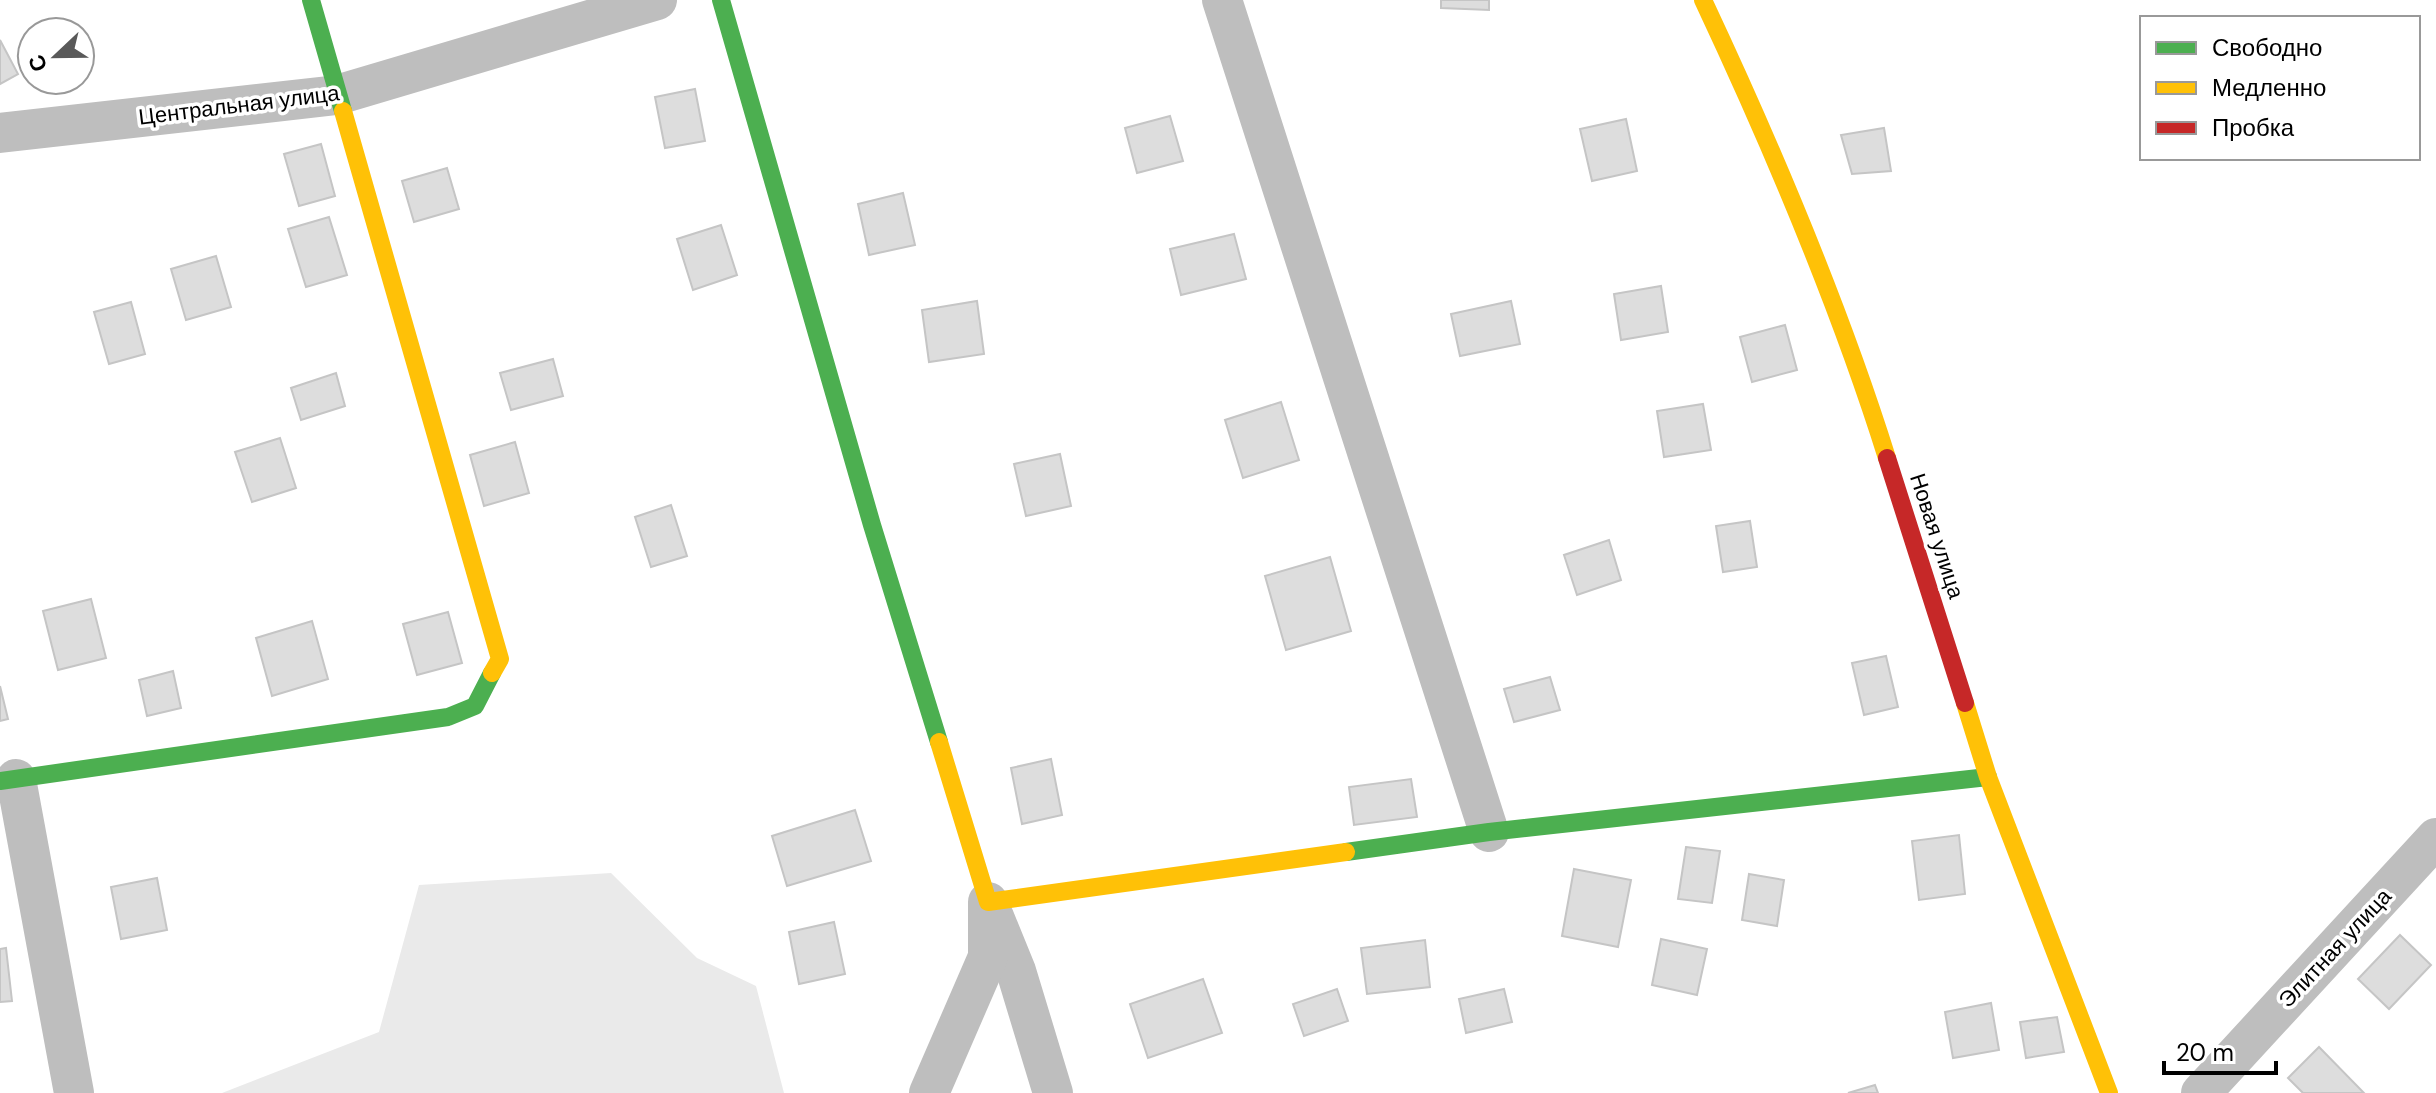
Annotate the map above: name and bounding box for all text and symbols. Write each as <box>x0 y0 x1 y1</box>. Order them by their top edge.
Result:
north arrow <box>16 16 96 96</box>
legend <box>2140 16 2420 160</box>
text: Свободно <box>2212 32 2322 63</box>
text: С <box>21 50 54 76</box>
text: Медленно <box>2212 72 2326 103</box>
street label: Центральная улица <box>137 78 342 132</box>
text: Пробка <box>2212 112 2295 143</box>
street label: Новая улица <box>1903 470 1971 603</box>
street label: Элитная улица <box>2272 882 2398 1014</box>
scale bar <box>2164 1025 2276 1075</box>
text: 20 m <box>2176 1037 2234 1068</box>

